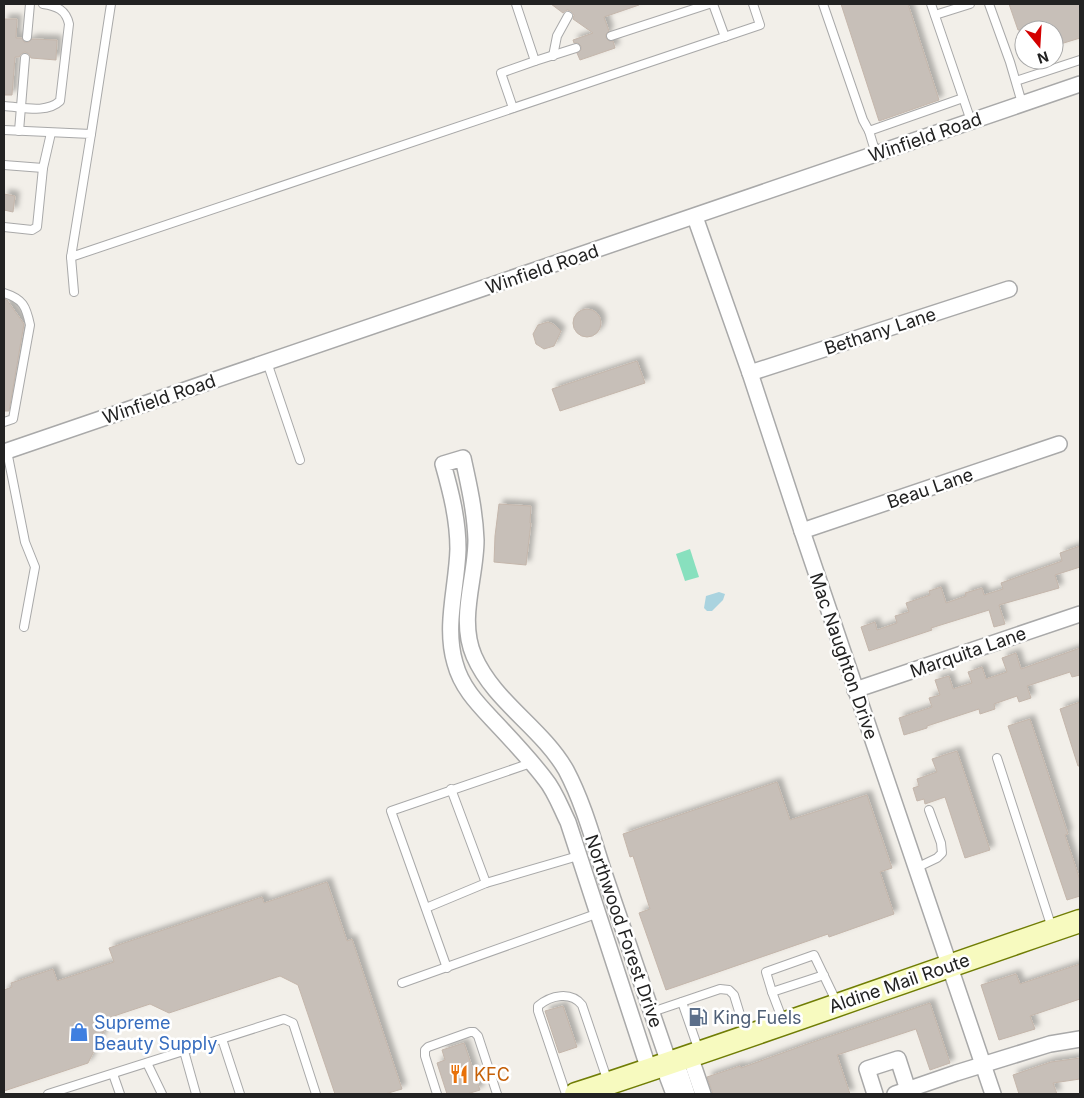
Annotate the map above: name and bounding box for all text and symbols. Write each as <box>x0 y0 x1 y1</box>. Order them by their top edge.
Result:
north arrow <box>1014 20 1064 70</box>
text: N <box>1035 48 1051 68</box>
street label: Winfield Road <box>866 108 984 166</box>
street label: Winfield Road <box>483 240 601 298</box>
street label: Bethany Lane <box>822 303 938 359</box>
street label: Winfield Road <box>100 370 218 428</box>
street label: Beau Lane <box>884 463 976 513</box>
street label: Mac Naughton Drive <box>806 570 882 742</box>
street label: Marquita Lane <box>907 622 1029 682</box>
street label: Northwood Forest Drive <box>581 832 667 1030</box>
street label: Aldine Mail Route <box>826 949 972 1017</box>
fuel station icon: King Fuels <box>687 1006 709 1028</box>
place label: King Fuels <box>713 1007 802 1028</box>
place label: Supreme Beauty Supply <box>94 1012 217 1054</box>
shop icon: Supreme Beauty Supply <box>68 1021 90 1043</box>
restaurant icon: KFC <box>448 1063 470 1085</box>
place label: KFC <box>474 1064 510 1085</box>

